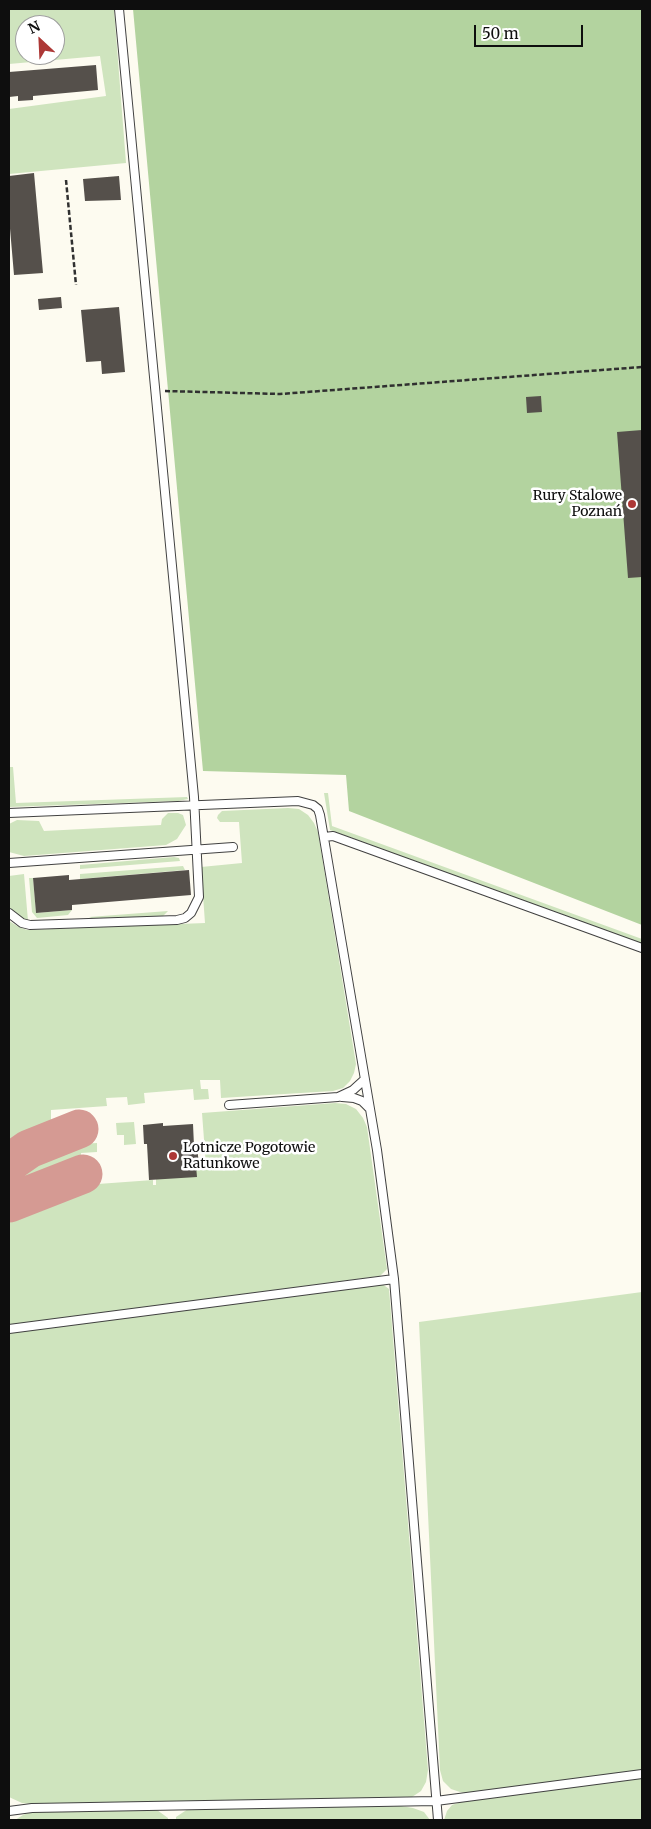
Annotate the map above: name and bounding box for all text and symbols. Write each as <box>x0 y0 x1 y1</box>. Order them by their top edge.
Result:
north arrow <box>15 15 65 65</box>
scale bar <box>476 15 585 47</box>
text: N <box>25 17 43 38</box>
text: 50 m <box>482 24 519 43</box>
place label: Rury Stalowe Poznań <box>533 488 622 520</box>
marker: Rury Stalowe Poznań <box>626 498 638 510</box>
place label: Lotnicze Pogotowie Ratunkowe <box>183 1140 315 1172</box>
marker: Lotnicze Pogotowie Ratunkowe <box>167 1150 179 1162</box>

